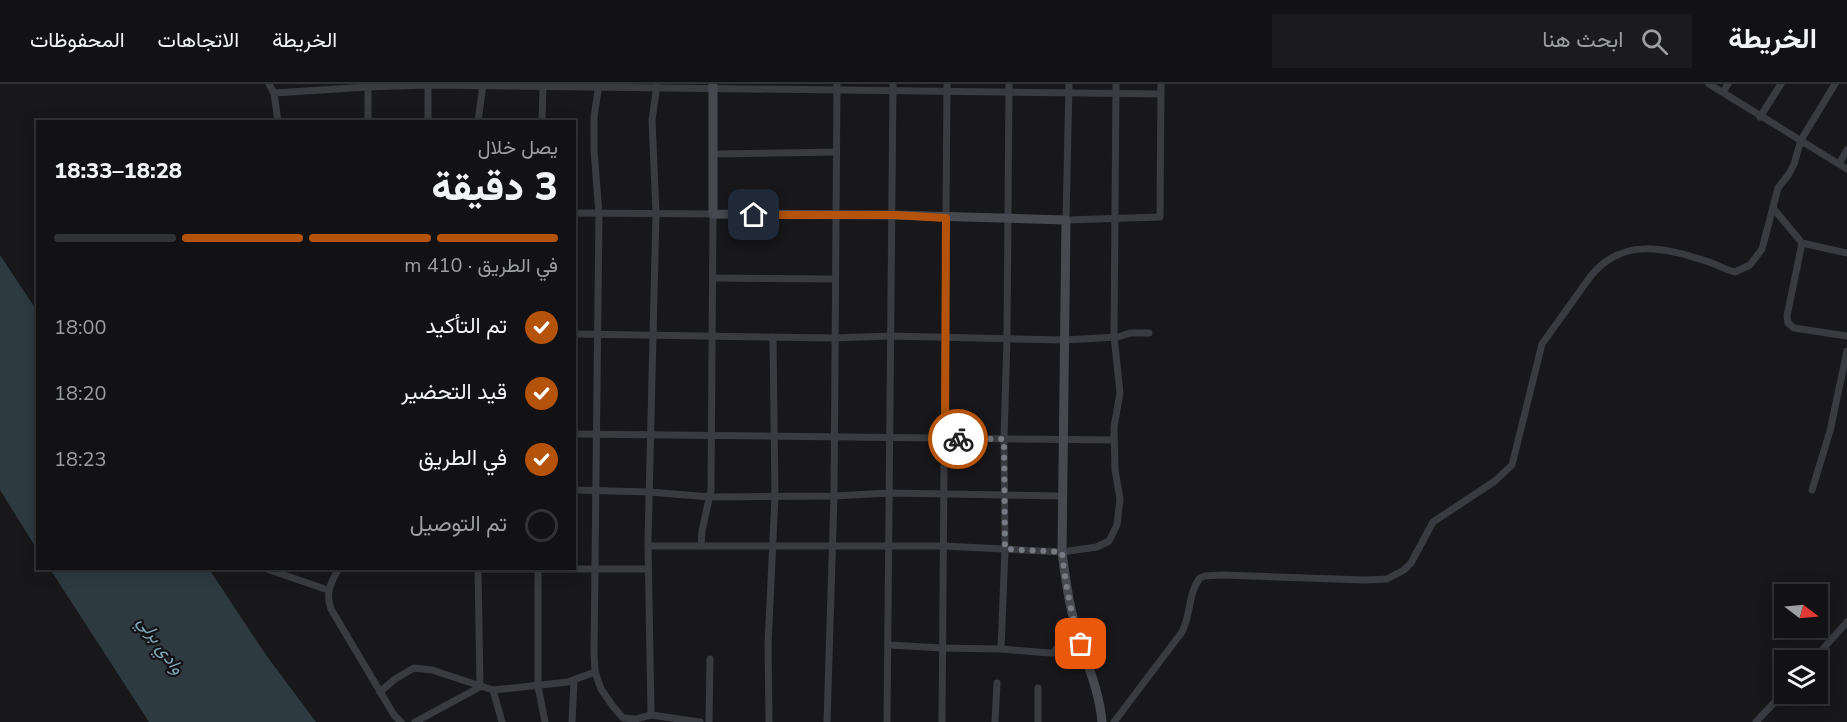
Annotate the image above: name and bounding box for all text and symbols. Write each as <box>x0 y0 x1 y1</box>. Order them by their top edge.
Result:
search box <box>1272 14 1692 68</box>
text: الخريطة <box>1728 20 1817 58</box>
text: ابحث هنا <box>1542 25 1623 55</box>
icon: search <box>1638 25 1671 58</box>
text: المحفوظات <box>30 26 125 54</box>
text: الاتجاهات <box>158 26 239 54</box>
text: الخريطة <box>272 26 337 54</box>
text: يصل خلال <box>478 134 558 161</box>
text: 18:28–18:33 <box>54 156 182 186</box>
text: 3 دقيقة <box>431 161 558 214</box>
pin <box>728 189 779 240</box>
icon: home <box>737 198 770 231</box>
text: في الطريق · 410 m <box>404 252 558 279</box>
text: تم التأكيد <box>426 311 507 341</box>
icon: check <box>525 311 558 344</box>
text: 18:00 <box>54 314 107 341</box>
text: قيد التحضير <box>401 377 507 407</box>
icon: check <box>525 377 558 410</box>
text: 18:20 <box>54 380 107 407</box>
courier <box>928 409 988 469</box>
icon: bike <box>942 423 975 456</box>
text: في الطريق <box>418 443 507 473</box>
icon: check <box>525 443 558 476</box>
text: 18:23 <box>54 446 107 473</box>
text: تم التوصيل <box>410 509 507 539</box>
north arrow <box>1774 584 1828 638</box>
map controls <box>1774 584 1828 704</box>
water label: وادي برلي <box>130 611 190 681</box>
pin <box>1055 618 1106 669</box>
icon: bag <box>1064 627 1097 660</box>
button: layers <box>1774 650 1828 704</box>

